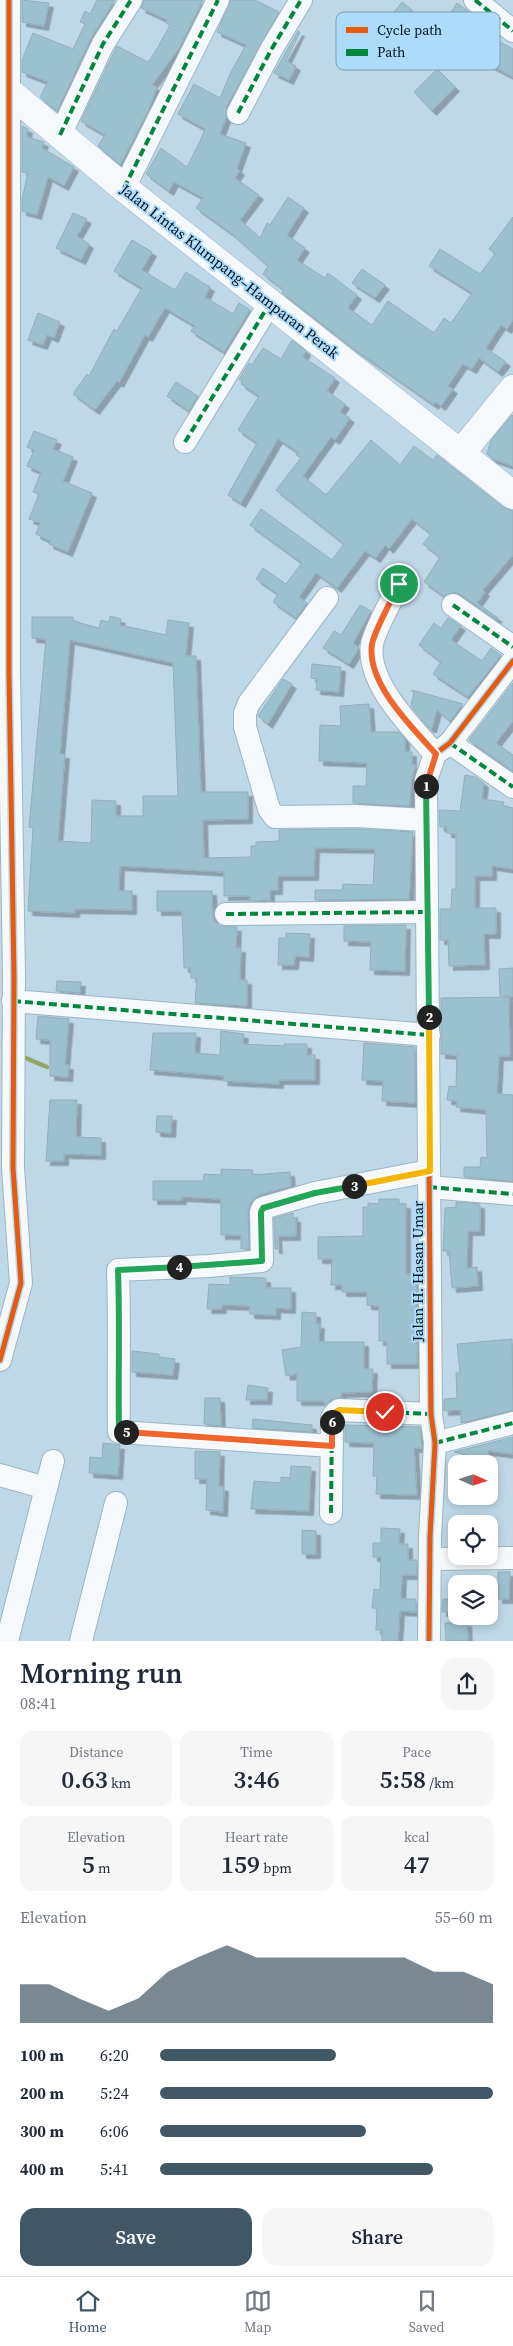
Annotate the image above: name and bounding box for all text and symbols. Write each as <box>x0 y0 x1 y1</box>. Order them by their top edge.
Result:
legend <box>336 12 500 70</box>
text: Cycle path <box>377 20 442 40</box>
text: Path <box>377 42 405 62</box>
street label: Jalan Lintas Klumpang–Hamparan Perak <box>115 178 345 364</box>
pin <box>378 563 420 605</box>
icon: arrive <box>385 570 413 598</box>
pin: 1 <box>414 774 438 798</box>
text: 1 <box>423 776 430 796</box>
pin: 2 <box>416 1004 442 1030</box>
text: 2 <box>426 1007 433 1027</box>
pin: 3 <box>342 1174 366 1198</box>
text: 3 <box>351 1176 358 1196</box>
street label: Jalan H. Hasan Umar <box>407 1200 428 1342</box>
pin: 4 <box>166 1254 192 1280</box>
text: 4 <box>176 1257 183 1277</box>
pin <box>364 1391 406 1433</box>
icon: check <box>371 1398 399 1426</box>
pin: 6 <box>320 1410 344 1434</box>
text: 6 <box>329 1412 336 1432</box>
pin: 5 <box>114 1420 138 1444</box>
text: 5 <box>123 1422 130 1442</box>
north arrow <box>448 1455 498 1505</box>
map controls <box>448 1455 498 1625</box>
button: locate <box>448 1515 498 1565</box>
button: layers <box>448 1575 498 1625</box>
text: Morning run <box>20 1654 183 1692</box>
button: share <box>441 1658 493 1710</box>
text: 08:41 <box>20 1692 57 1714</box>
text: Distance <box>69 1742 123 1762</box>
text: Time <box>240 1742 273 1762</box>
text: Pace <box>402 1742 432 1762</box>
text: 0.63 <box>61 1762 108 1796</box>
text: 3:46 <box>233 1762 280 1796</box>
text: 5:58 <box>379 1762 426 1796</box>
text: km <box>108 1773 131 1793</box>
text: /km <box>426 1773 454 1793</box>
text: Elevation <box>67 1827 125 1847</box>
text: Heart rate <box>225 1827 288 1847</box>
text: kcal <box>404 1827 430 1847</box>
text: 5 <box>82 1847 95 1881</box>
text: 159 <box>221 1847 260 1881</box>
text: 47 <box>404 1847 430 1881</box>
text: m <box>95 1858 111 1878</box>
text: bpm <box>260 1858 292 1878</box>
text: Elevation <box>20 1906 87 1928</box>
text: 55–60 m <box>435 1906 493 1928</box>
text: 100 m <box>20 2044 64 2066</box>
text: 6:20 <box>100 2044 129 2066</box>
text: 200 m <box>20 2082 64 2104</box>
text: 5:24 <box>100 2082 129 2104</box>
text: 300 m <box>20 2120 64 2142</box>
text: 6:06 <box>100 2120 129 2142</box>
text: 400 m <box>20 2158 64 2180</box>
text: 5:41 <box>100 2158 129 2180</box>
button: Save <box>20 2208 252 2266</box>
button: Share <box>262 2208 493 2266</box>
tab: Home <box>68 2287 107 2337</box>
tab: Map <box>244 2287 272 2337</box>
tab: Saved <box>409 2287 445 2337</box>

